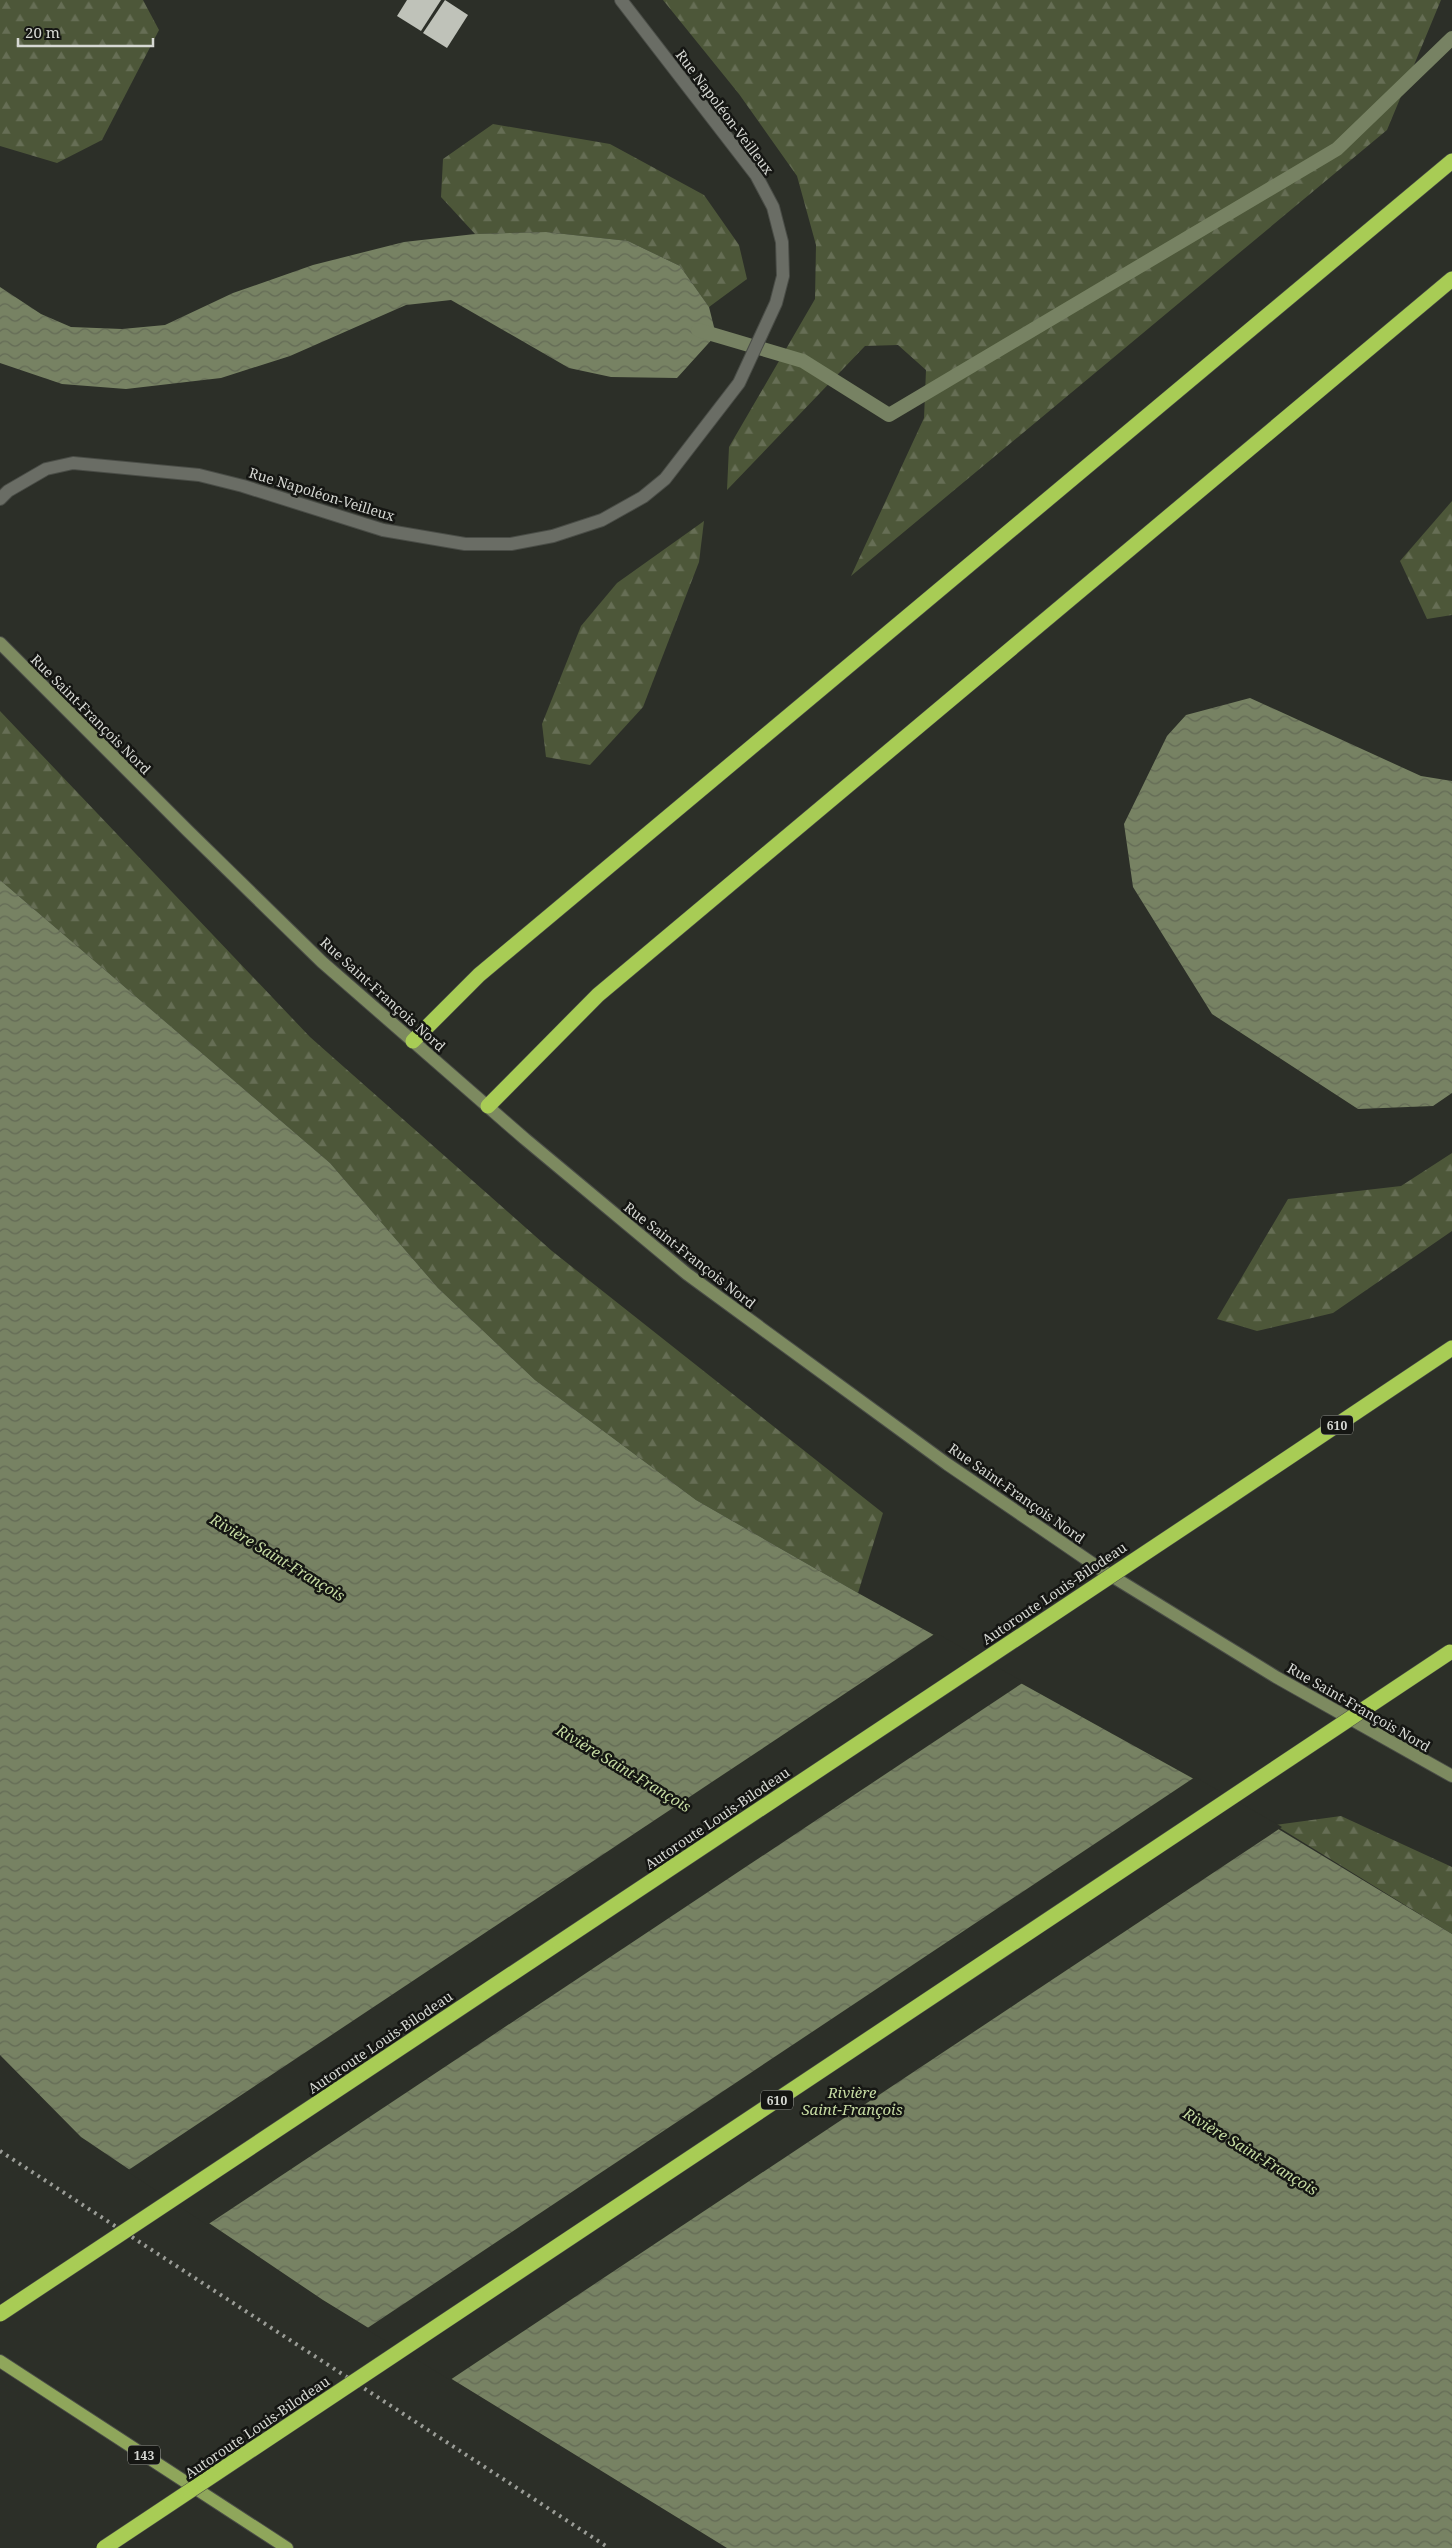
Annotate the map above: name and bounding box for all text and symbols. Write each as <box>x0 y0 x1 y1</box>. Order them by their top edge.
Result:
scale bar <box>18 15 152 47</box>
text: 20 m <box>25 22 60 42</box>
street label: Rue Napoléon-Veilleux <box>672 46 779 179</box>
street label: Rue Napoléon-Veilleux <box>247 463 398 525</box>
street label: Rue Saint-François Nord <box>27 650 155 778</box>
street label: Rue Saint-François Nord <box>316 933 450 1056</box>
street label: Rue Saint-François Nord <box>620 1198 760 1313</box>
road number: 610 <box>1321 1416 1353 1434</box>
street label: Rue Saint-François Nord <box>945 1439 1089 1548</box>
water label: Rivière Saint-François <box>206 1508 349 1605</box>
street label: Autoroute Louis-Bilodeau <box>978 1537 1130 1649</box>
street label: Rue Saint-François Nord <box>1284 1658 1434 1756</box>
water label: Rivière Saint-François <box>552 1719 695 1816</box>
street label: Autoroute Louis-Bilodeau <box>641 1762 793 1874</box>
street label: Autoroute Louis-Bilodeau <box>304 1986 456 2098</box>
water label: Rivière Saint-François <box>801 2082 903 2119</box>
road number: 610 <box>761 2090 793 2110</box>
water label: Rivière Saint-François <box>1179 2102 1322 2199</box>
street label: Autoroute Louis-Bilodeau <box>181 2371 333 2483</box>
road number: 143 <box>128 2446 160 2464</box>

